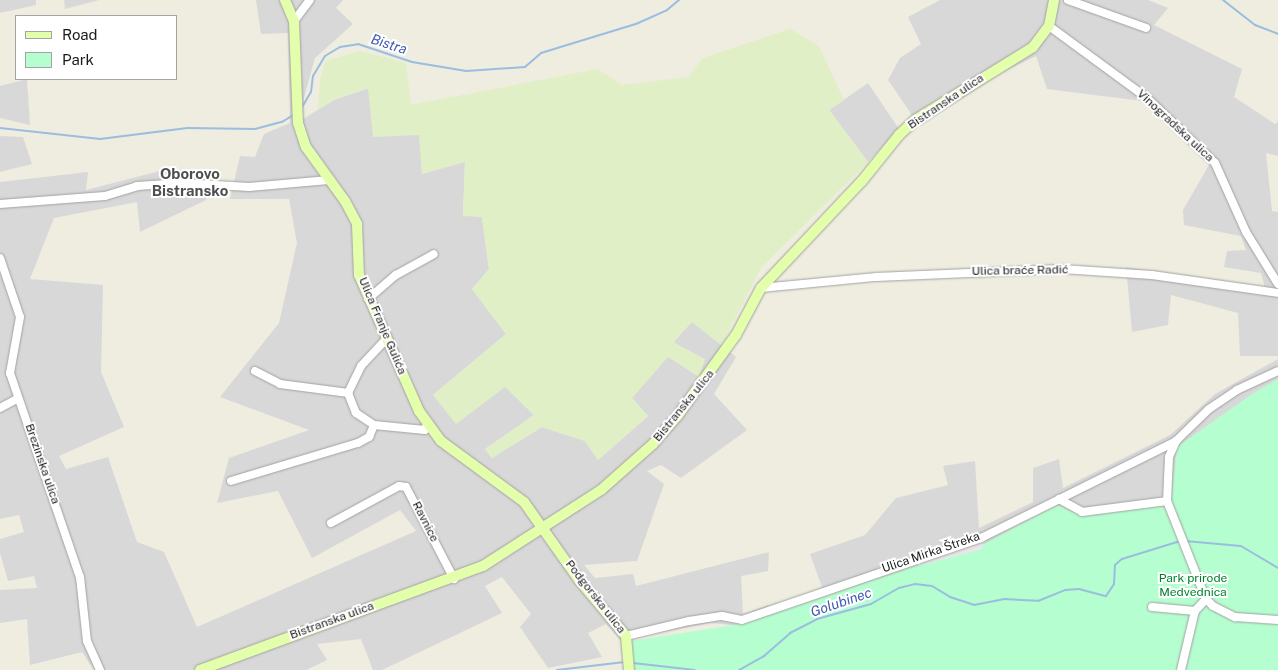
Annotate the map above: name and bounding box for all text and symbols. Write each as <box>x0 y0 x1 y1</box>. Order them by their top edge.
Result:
legend <box>15 15 178 80</box>
text: Road <box>62 26 98 43</box>
water label: Bistra <box>369 30 409 58</box>
text: Park <box>62 51 94 68</box>
street label: Bistranska ulica <box>905 71 987 133</box>
street label: Vinogradska ulica <box>1134 87 1216 165</box>
district label: Oborovo Bistransko <box>152 164 228 199</box>
street label: Ulica braće Radić <box>971 263 1069 279</box>
street label: Ulica Franje Gulića <box>355 275 409 377</box>
street label: Bistranska ulica <box>651 367 717 445</box>
street label: Brezinska ulica <box>22 422 62 506</box>
street label: Ravnice <box>409 499 441 545</box>
street label: Ulica Mirka Štreka <box>880 530 982 576</box>
street label: Podgorska ulica <box>562 557 628 637</box>
park label: Park prirode Medvednica <box>1159 572 1227 600</box>
water label: Golubinec <box>808 584 874 620</box>
street label: Bistranska ulica <box>288 599 376 643</box>

